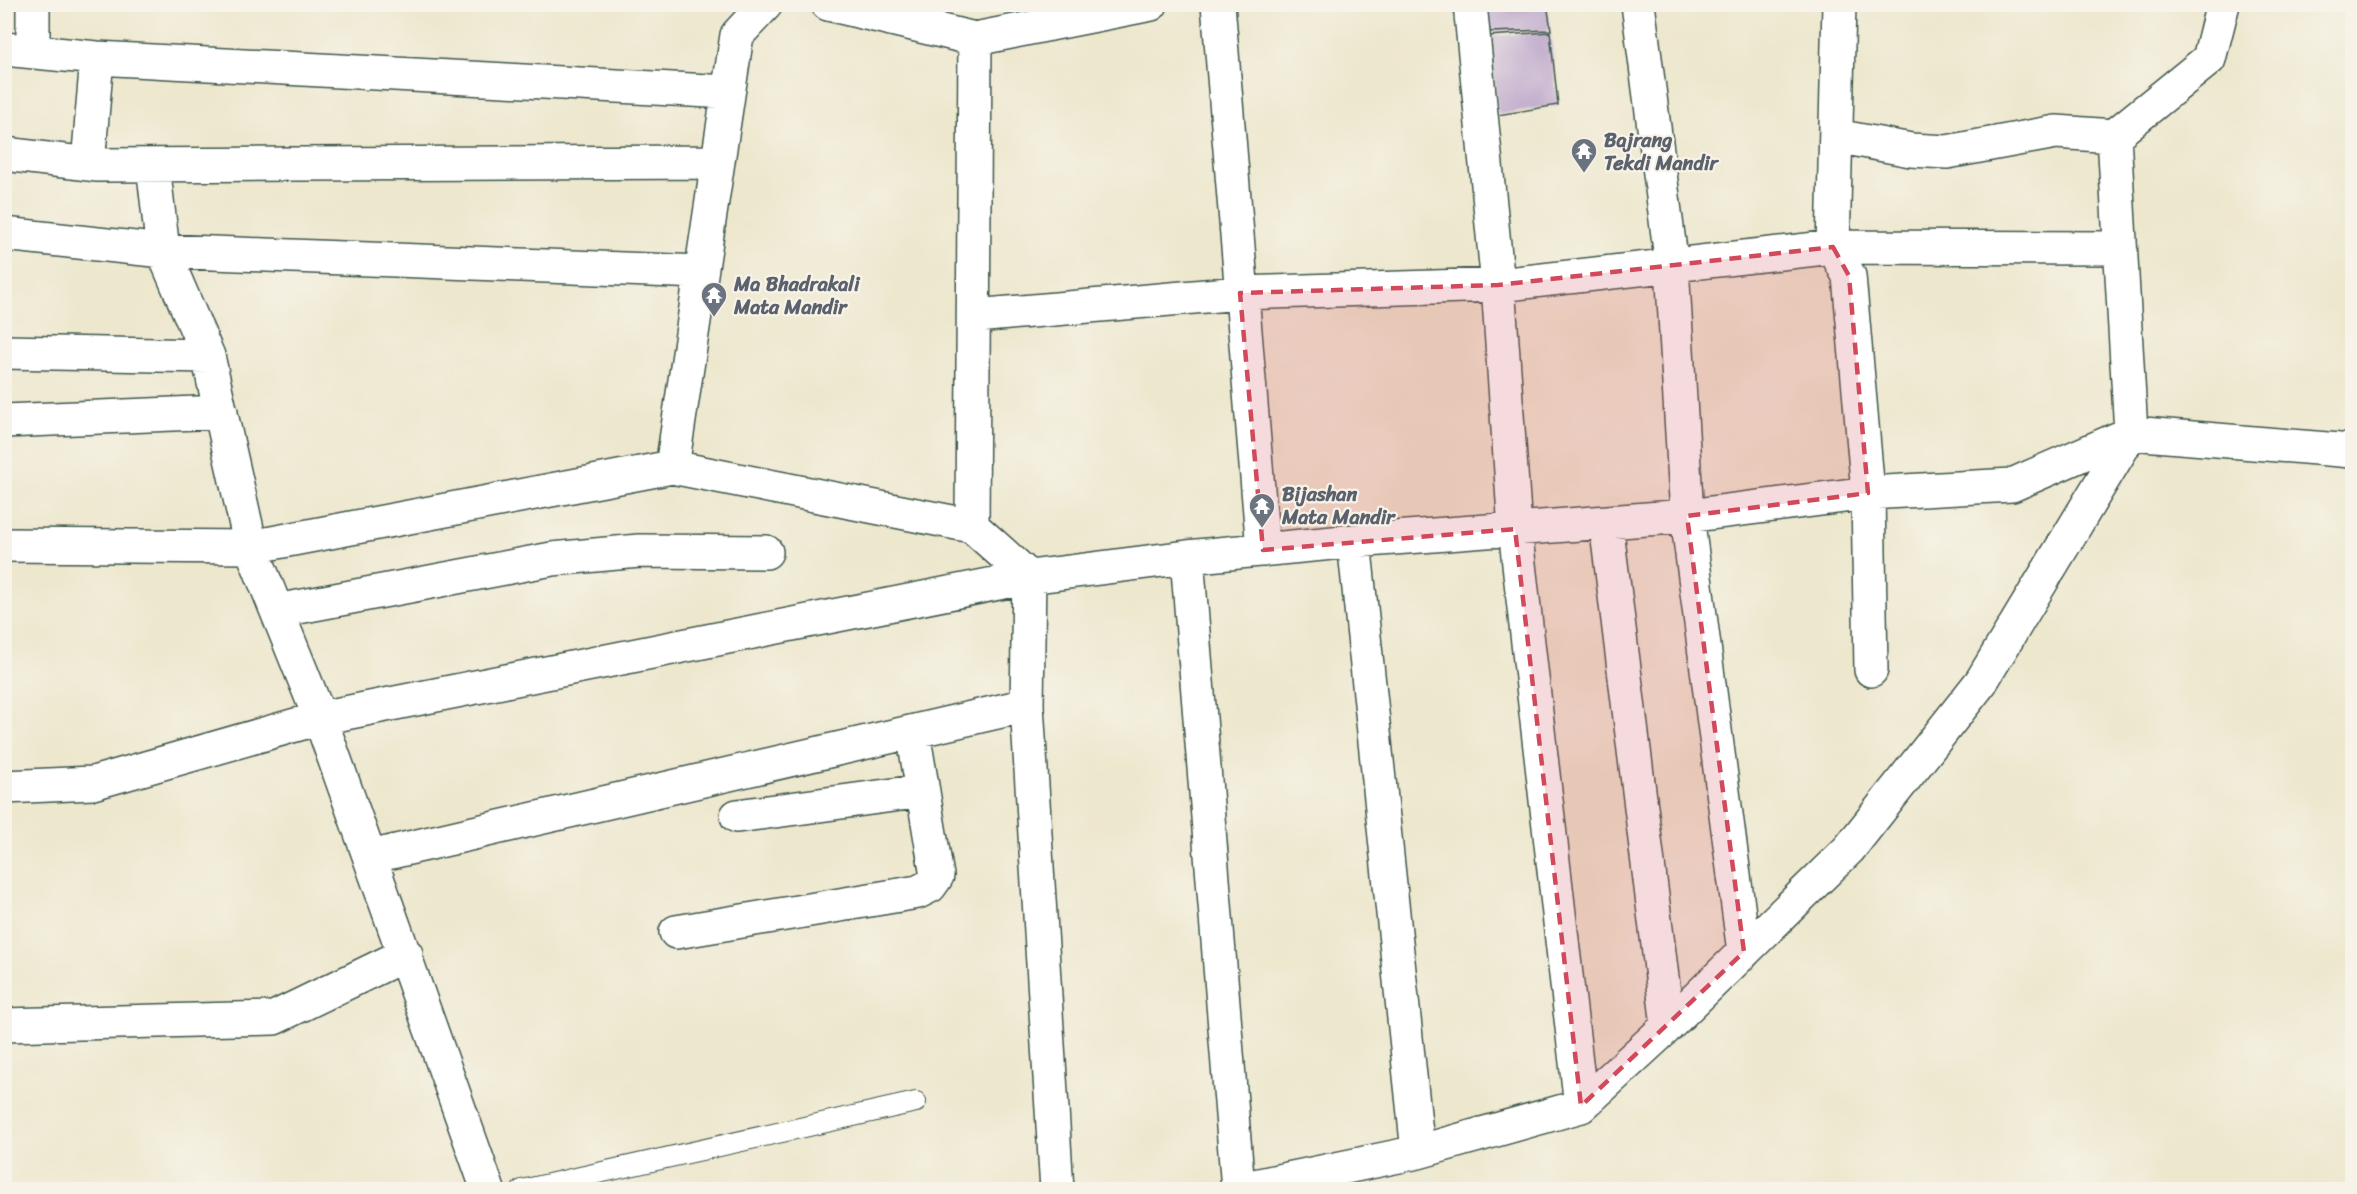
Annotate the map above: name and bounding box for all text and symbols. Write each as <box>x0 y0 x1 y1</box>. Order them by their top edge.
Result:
place label: Bajrang Tekdi Mandir <box>1604 123 1720 181</box>
temple icon: Bajrang Tekdi Mandir <box>1569 136 1599 174</box>
place label: Ma Bhadrakali Mata Mandir <box>733 267 861 325</box>
temple icon: Ma Bhadrakali Mata Mandir <box>699 280 729 318</box>
place label: Bijashan Mata Mandir <box>1281 477 1396 535</box>
temple icon: Bijashan Mata Mandir <box>1247 491 1277 529</box>

